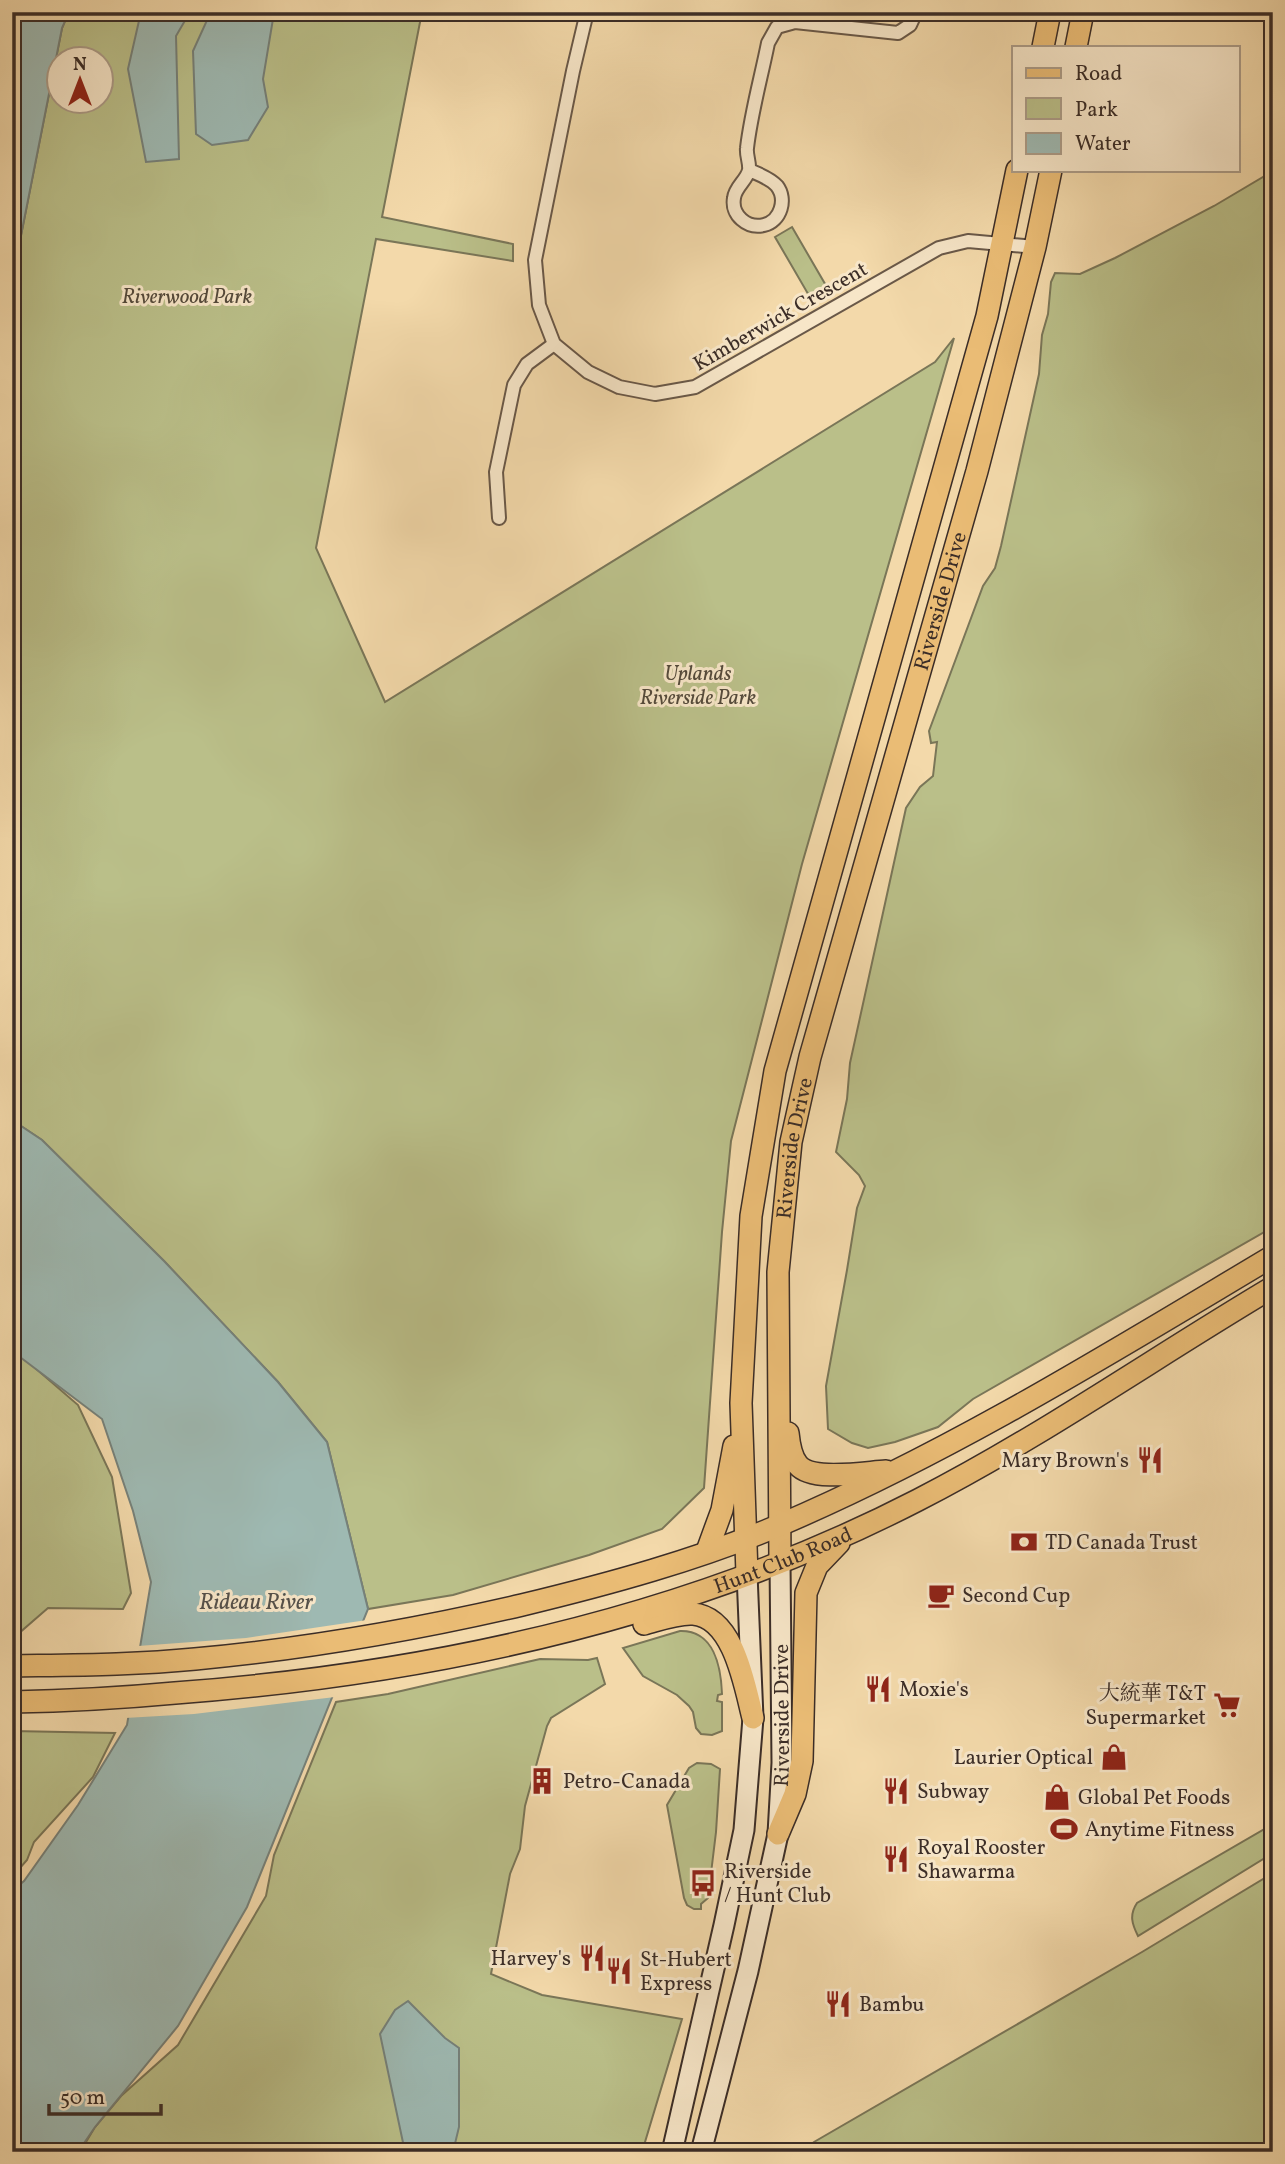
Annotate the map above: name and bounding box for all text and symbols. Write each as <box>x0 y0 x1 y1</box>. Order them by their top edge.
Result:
north arrow <box>46 46 116 116</box>
legend <box>1012 46 1240 172</box>
text: N <box>73 52 87 78</box>
text: Road <box>1075 60 1122 89</box>
text: Park <box>1075 96 1118 125</box>
text: Water <box>1075 130 1131 159</box>
street label: Kimberwick Crescent <box>688 255 873 379</box>
park label: Riverwood Park <box>122 283 252 312</box>
street label: Riverside Drive <box>908 529 975 674</box>
park label: Uplands Riverside Park <box>640 660 757 713</box>
street label: Riverside Drive <box>770 1075 821 1220</box>
restaurant icon: Mary Brown's <box>1135 1445 1165 1475</box>
place label: Mary Brown's <box>1002 1447 1129 1476</box>
street label: Hunt Club Road <box>710 1521 857 1602</box>
bank icon: TD Canada Trust <box>1009 1527 1039 1557</box>
place label: TD Canada Trust <box>1045 1529 1198 1558</box>
cafe icon: Second Cup <box>926 1580 956 1610</box>
place label: Second Cup <box>962 1582 1070 1611</box>
water label: Rideau River <box>199 1587 313 1619</box>
street label: Riverside Drive <box>768 1644 798 1788</box>
restaurant icon: Moxie's <box>863 1674 893 1704</box>
place label: Moxie's <box>899 1676 969 1705</box>
place label: 大統華 T&T Supermarket <box>1085 1680 1206 1733</box>
supermarket icon: 大統華 T&T Supermarket <box>1212 1690 1242 1720</box>
shop icon: Laurier Optical <box>1099 1742 1129 1772</box>
place label: Laurier Optical <box>954 1744 1093 1773</box>
building icon: Petro-Canada <box>527 1766 557 1796</box>
place label: Petro-Canada <box>563 1768 691 1797</box>
restaurant icon: Subway <box>881 1776 911 1806</box>
place label: Subway <box>917 1778 990 1807</box>
shop icon: Global Pet Foods <box>1042 1782 1072 1812</box>
place label: Global Pet Foods <box>1078 1784 1230 1813</box>
sports icon: Anytime Fitness <box>1049 1814 1079 1844</box>
place label: Anytime Fitness <box>1085 1816 1235 1845</box>
place label: Royal Rooster Shawarma <box>917 1834 1046 1887</box>
restaurant icon: Royal Rooster Shawarma <box>881 1844 911 1874</box>
place label: Riverside / Hunt Club <box>724 1858 831 1911</box>
bus stop icon: Riverside / Hunt Club <box>688 1868 718 1898</box>
restaurant icon: Harvey's <box>577 1943 607 1973</box>
place label: Harvey's <box>491 1945 571 1974</box>
place label: St-Hubert Express <box>640 1946 732 1999</box>
restaurant icon: St-Hubert Express <box>604 1956 634 1986</box>
restaurant icon: Bambu <box>823 1989 853 2019</box>
place label: Bambu <box>859 1991 924 2020</box>
scale bar <box>49 2073 161 2117</box>
text: 50 m <box>60 2084 105 2113</box>

